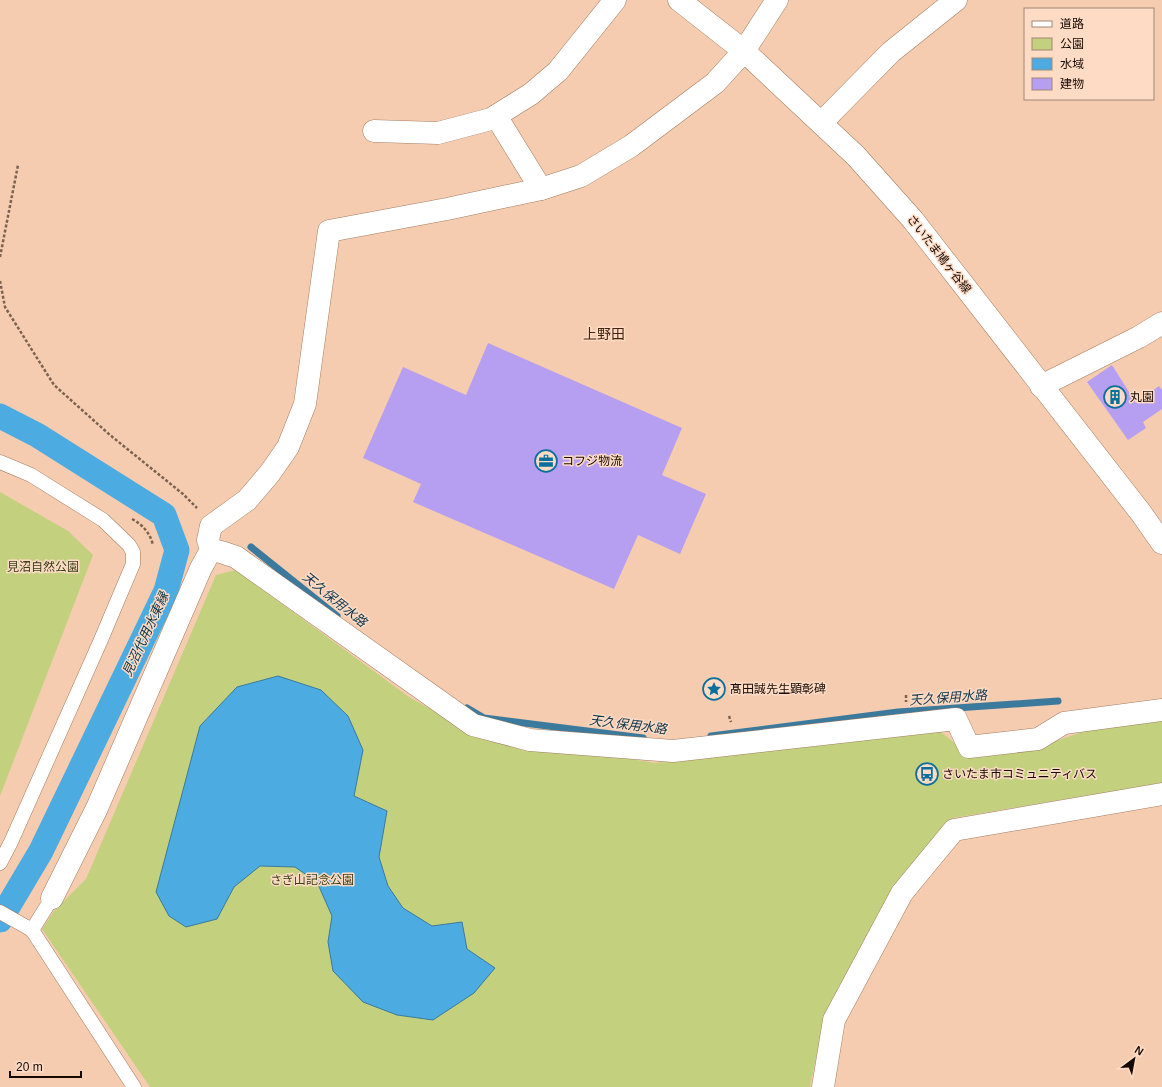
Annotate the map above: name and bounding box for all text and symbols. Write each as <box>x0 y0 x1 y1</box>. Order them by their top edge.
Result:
legend <box>1024 8 1154 100</box>
text: 道路 <box>1060 17 1084 31</box>
text: 公園 <box>1060 37 1084 51</box>
text: 水域 <box>1060 57 1084 71</box>
text: 建物 <box>1060 77 1084 91</box>
street label: さいたま鳩ヶ谷線 <box>904 212 974 296</box>
district label: 上野田 <box>583 326 625 342</box>
building icon: 丸園 <box>1102 384 1128 410</box>
place label: 丸園 <box>1130 390 1154 404</box>
office icon: コフジ物流 <box>533 448 559 474</box>
place label: コフジ物流 <box>562 454 622 468</box>
park label: 見沼自然公園 <box>7 560 79 574</box>
water label: 天久保用水路 <box>300 569 370 630</box>
water label: 見沼代用水東縁 <box>119 588 172 679</box>
place icon: 髙田誠先生顕彰碑 <box>701 676 727 702</box>
place label: 髙田誠先生顕彰碑 <box>730 682 826 696</box>
water label: 天久保用水路 <box>909 687 988 708</box>
water label: 天久保用水路 <box>588 712 669 737</box>
bus stop icon: さいたま市コミュニティバス <box>914 761 940 787</box>
place label: さいたま市コミュニティバス <box>942 767 1097 781</box>
park label: さぎ山記念公園 <box>270 873 354 887</box>
north arrow <box>1114 1039 1154 1079</box>
text: N <box>1133 1043 1146 1058</box>
scale bar <box>10 1053 81 1079</box>
text: 20 m <box>16 1060 43 1074</box>

